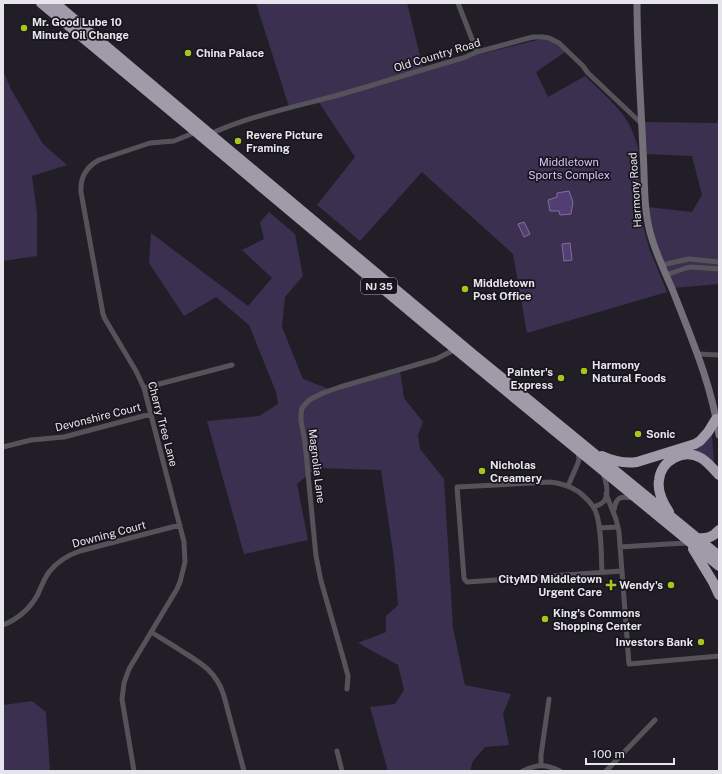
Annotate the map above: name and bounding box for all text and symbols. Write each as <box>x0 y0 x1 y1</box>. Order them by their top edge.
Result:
place label: Mr. Good Lube 10 Minute Oil Change <box>32 16 129 41</box>
marker: Mr. Good Lube 10 Minute Oil Change <box>19 23 29 33</box>
street label: Old Country Road <box>392 36 482 74</box>
place label: China Palace <box>196 47 264 59</box>
marker: China Palace <box>183 48 193 58</box>
place label: Revere Picture Framing <box>246 129 323 154</box>
marker: Revere Picture Framing <box>233 136 243 146</box>
street label: Harmony Road <box>626 152 644 228</box>
park label: Middletown Sports Complex <box>528 156 610 181</box>
place label: Middletown Post Office <box>473 277 535 302</box>
road number: NJ 35 <box>361 278 397 294</box>
marker: Middletown Post Office <box>460 284 470 294</box>
place label: Harmony Natural Foods <box>592 359 666 384</box>
place label: Painter's Express <box>507 366 553 391</box>
marker: Harmony Natural Foods <box>579 366 589 376</box>
marker: Painter's Express <box>556 373 566 383</box>
street label: Cherry Tree Lane <box>146 380 180 468</box>
street label: Devonshire Court <box>54 401 142 433</box>
street label: Magnolia Lane <box>306 428 328 504</box>
place label: Sonic <box>646 428 675 440</box>
marker: Sonic <box>633 429 643 439</box>
place label: Nicholas Creamery <box>490 459 543 484</box>
marker: Nicholas Creamery <box>477 466 487 476</box>
street label: Downing Court <box>71 518 147 550</box>
place label: CityMD Middletown Urgent Care <box>498 573 602 598</box>
marker: CityMD Middletown Urgent Care <box>605 579 617 591</box>
place label: Wendy's <box>619 579 663 591</box>
marker: Wendy's <box>666 580 676 590</box>
place label: King's Commons Shopping Center <box>553 607 642 632</box>
marker: King's Commons Shopping Center <box>540 614 550 624</box>
place label: Investors Bank <box>616 636 694 648</box>
marker: Investors Bank <box>696 637 706 647</box>
scale bar <box>586 740 674 766</box>
text: 100 m <box>592 747 625 761</box>

